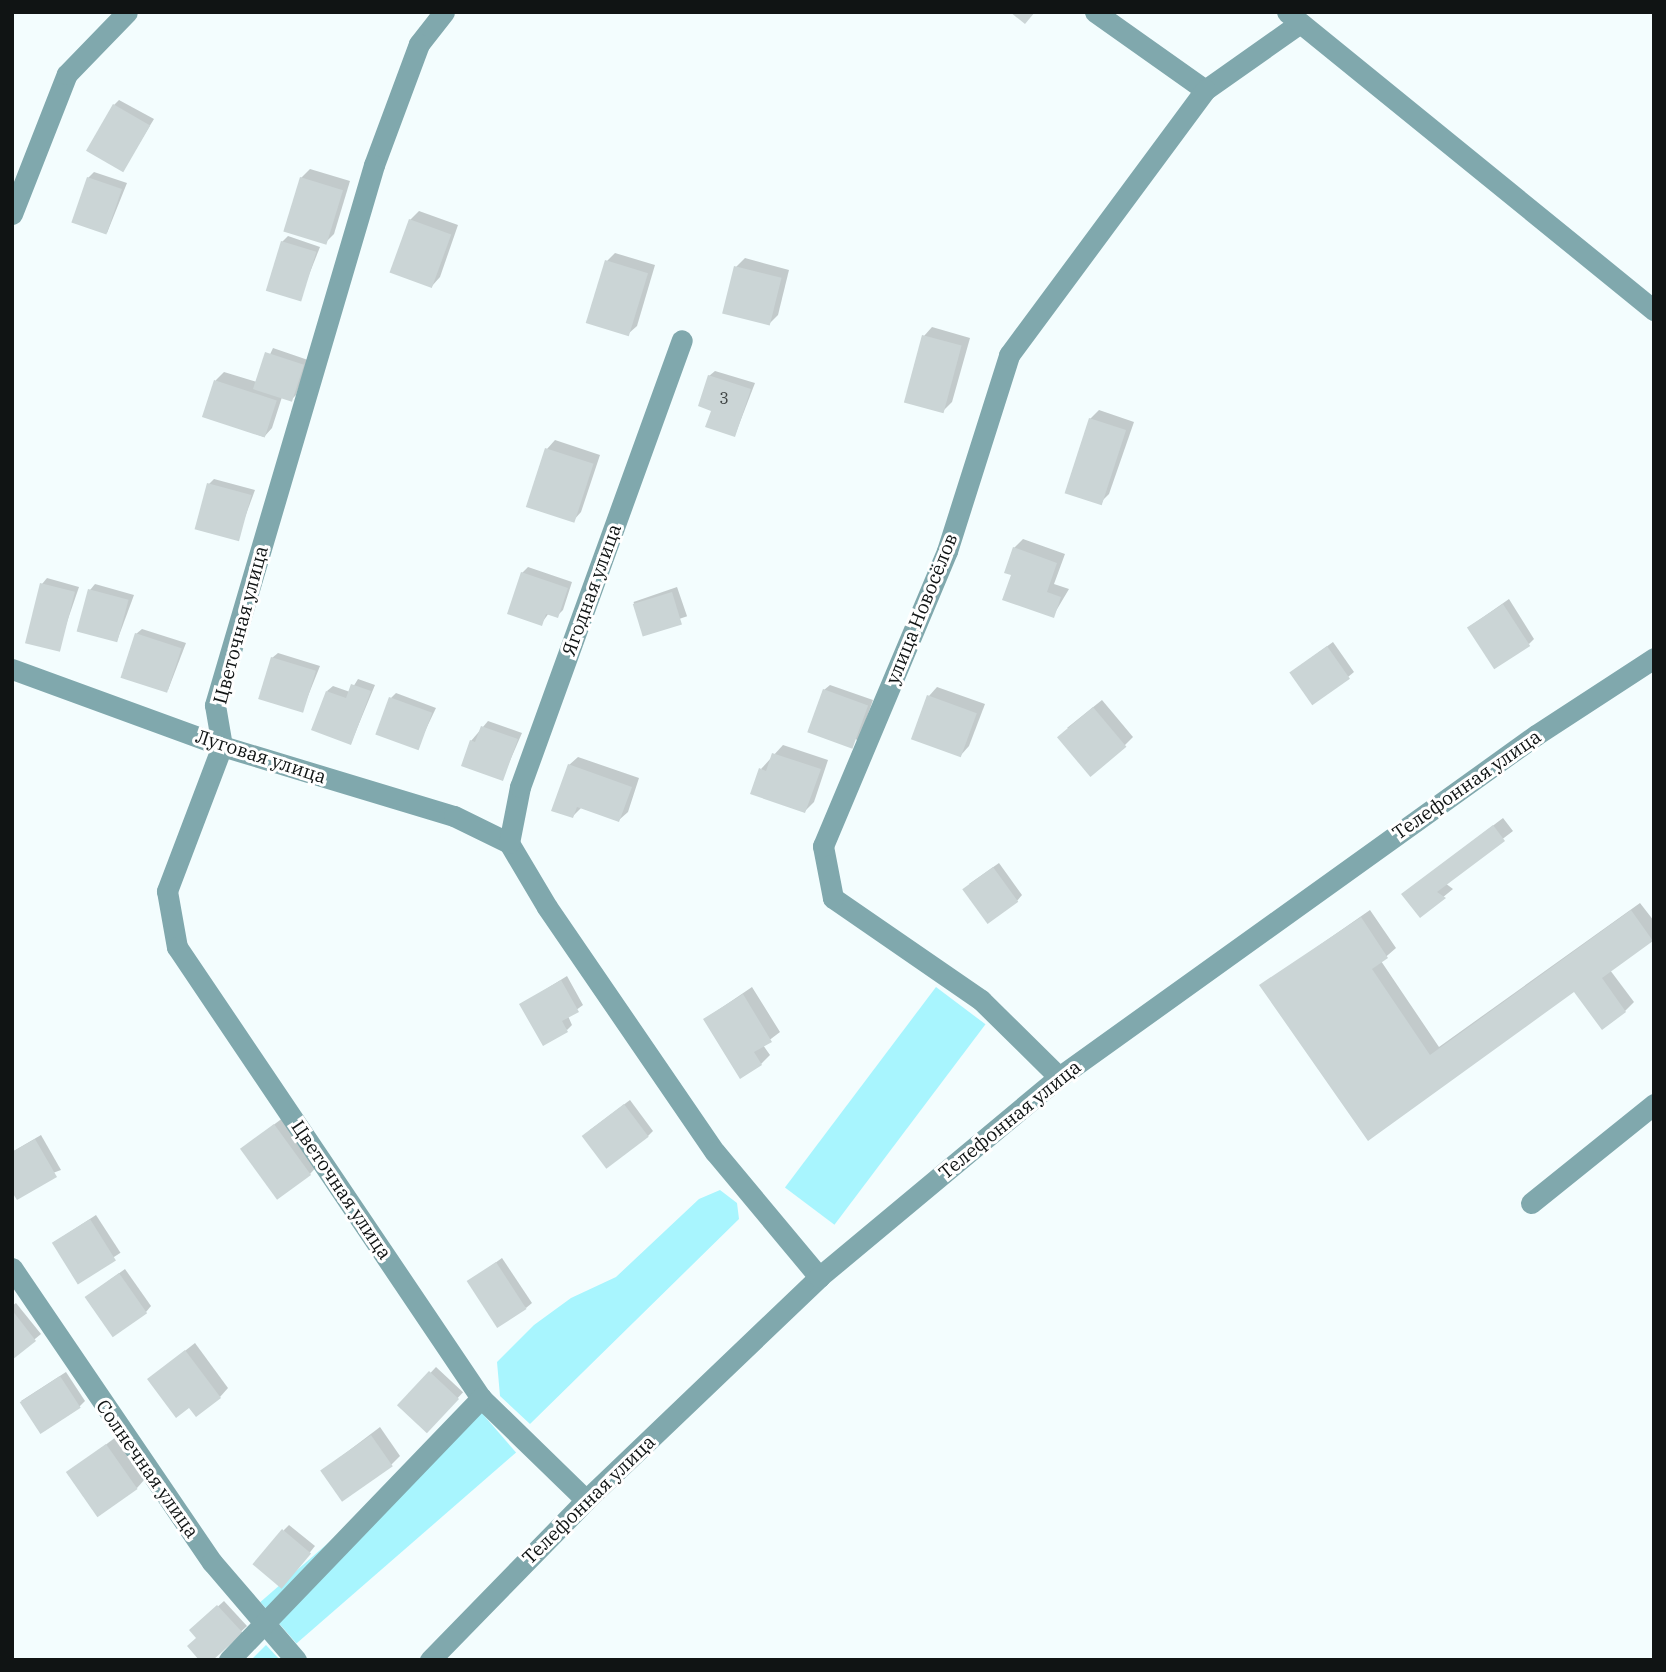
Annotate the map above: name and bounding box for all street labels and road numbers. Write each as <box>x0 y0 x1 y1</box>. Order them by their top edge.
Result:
street label: Ягодная улица <box>558 521 626 659</box>
street label: улица Новосёлов <box>881 530 963 688</box>
street label: Цветочная улица <box>209 543 273 707</box>
street label: Луговая улица <box>193 725 329 789</box>
street label: Телефонная улица <box>1388 725 1546 845</box>
street label: Телефонная улица <box>934 1056 1086 1184</box>
street label: Цветочная улица <box>286 1116 396 1264</box>
street label: Солнечная улица <box>91 1396 203 1542</box>
street label: Телефонная улица <box>518 1431 660 1569</box>

